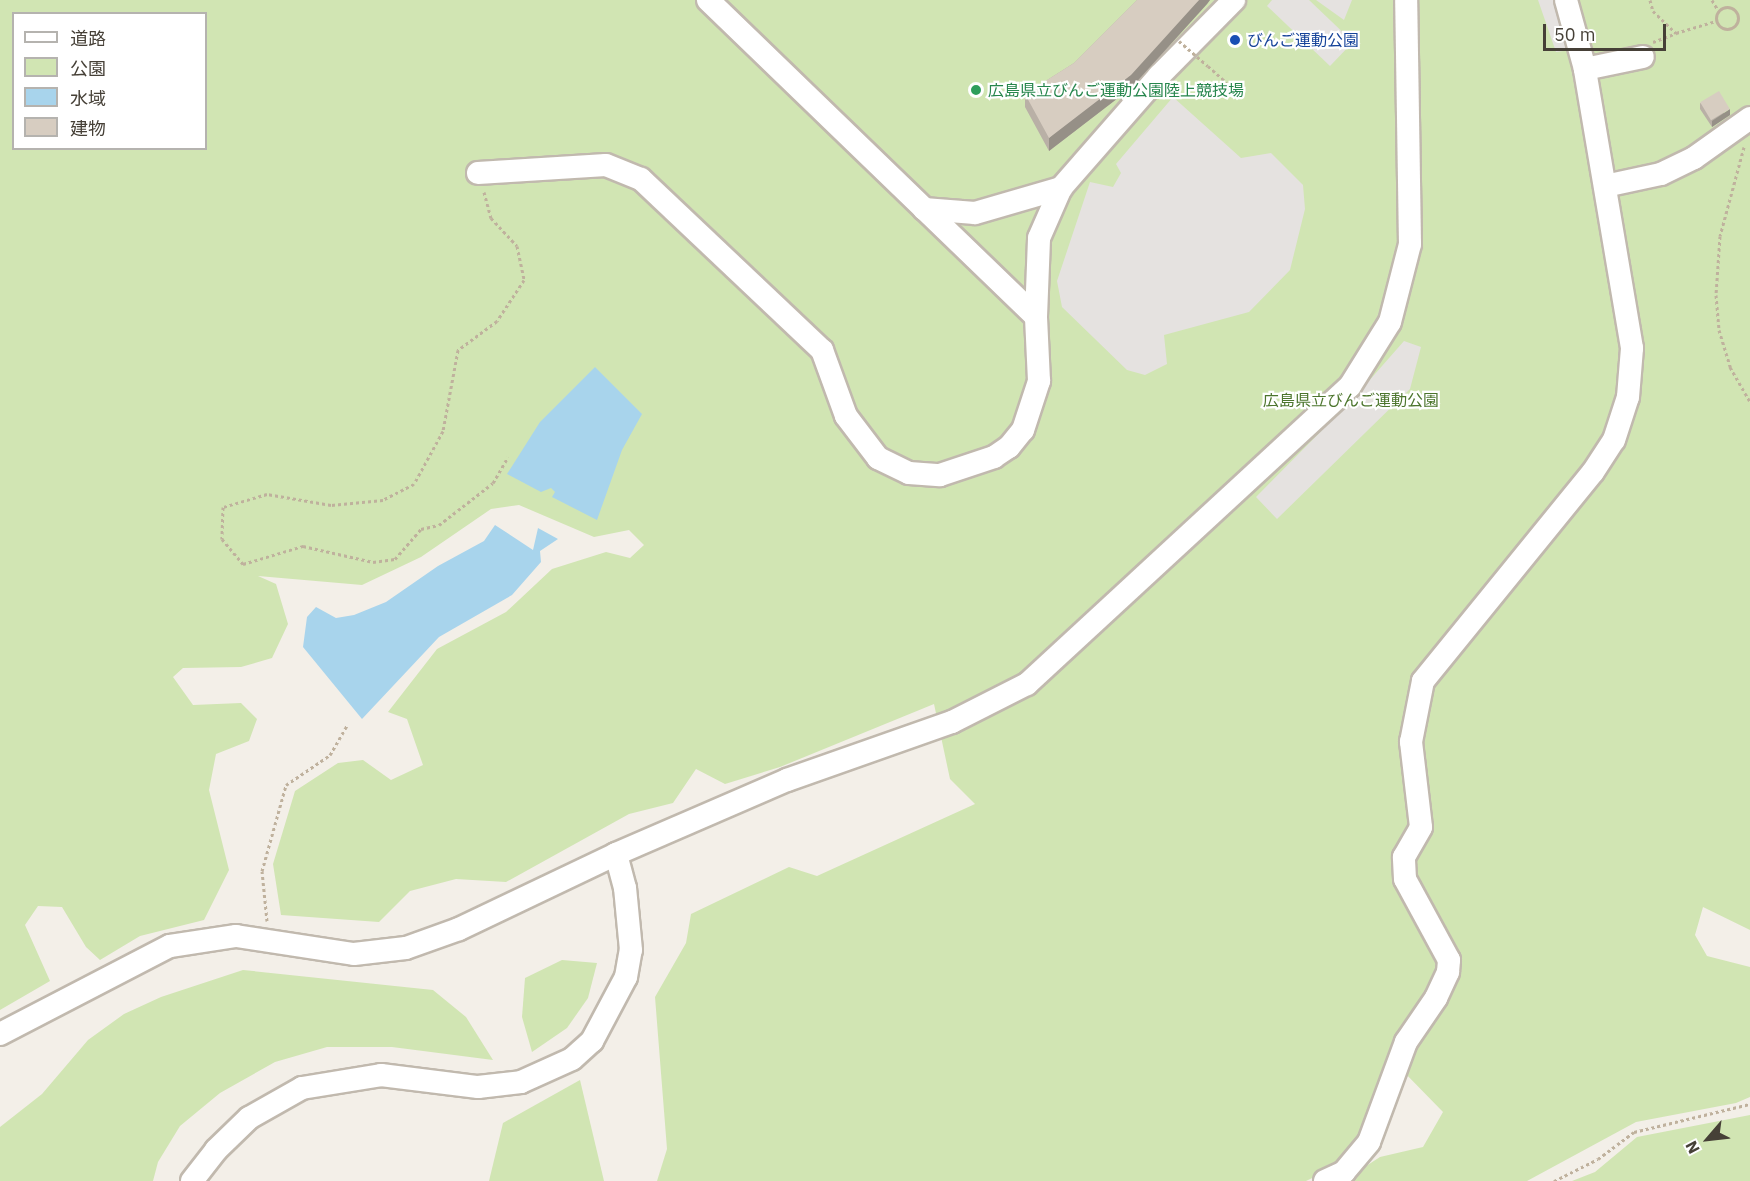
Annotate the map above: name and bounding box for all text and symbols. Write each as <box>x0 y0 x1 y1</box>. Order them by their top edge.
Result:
legend <box>12 12 207 150</box>
scale bar <box>1546 12 1669 50</box>
text: 50 m <box>1554 23 1596 46</box>
text: 道路 <box>70 27 106 50</box>
place label: びんご運動公園 <box>1247 30 1359 50</box>
marker: びんご運動公園 <box>1228 33 1242 47</box>
text: 公園 <box>70 57 106 80</box>
place label: 広島県立びんご運動公園陸上競技場 <box>988 80 1244 100</box>
marker: 広島県立びんご運動公園陸上競技場 <box>969 83 983 97</box>
text: 水域 <box>70 87 106 110</box>
text: 建物 <box>70 117 106 140</box>
park label: 広島県立びんご運動公園 <box>1263 390 1439 410</box>
north arrow <box>1678 1109 1738 1169</box>
text: N <box>1681 1138 1704 1157</box>

